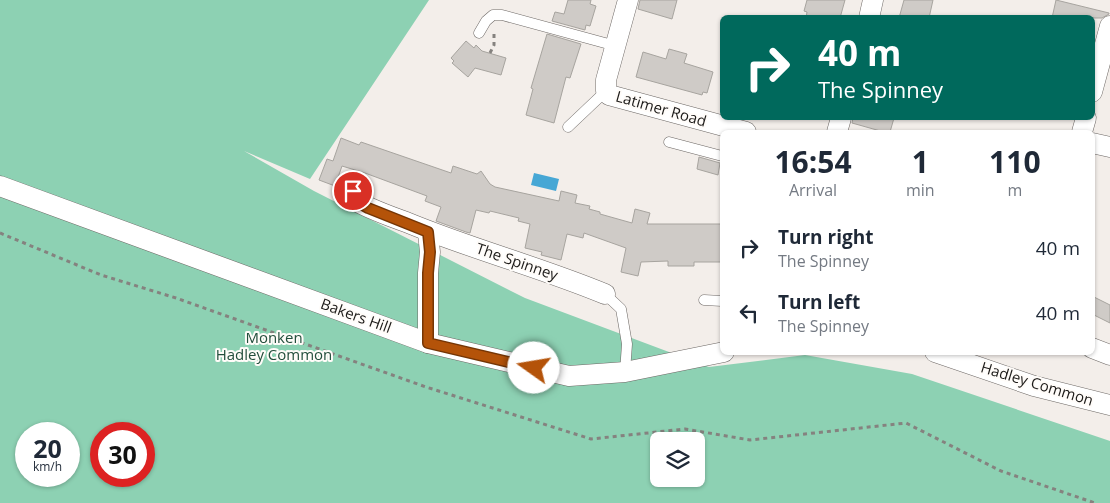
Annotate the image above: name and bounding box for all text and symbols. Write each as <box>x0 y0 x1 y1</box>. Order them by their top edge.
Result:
text: 40 m <box>818 29 901 76</box>
icon: right <box>735 35 800 100</box>
text: The Spinney <box>818 74 943 104</box>
street label: Latimer Road <box>614 86 709 131</box>
text: 16:54 <box>774 141 852 182</box>
text: 1 <box>912 141 929 182</box>
text: 110 <box>989 141 1041 182</box>
pin <box>332 170 374 212</box>
icon: arrive <box>339 177 367 205</box>
text: Arrival <box>789 179 837 201</box>
text: min <box>906 179 935 201</box>
text: m <box>1007 179 1022 201</box>
text: Turn right <box>778 224 873 250</box>
icon: right <box>735 234 763 262</box>
text: 40 m <box>1036 235 1080 261</box>
street label: The Spinney <box>474 238 561 285</box>
text: The Spinney <box>778 250 869 272</box>
text: Turn left <box>778 289 860 315</box>
street label: Bakers Hill <box>318 293 395 337</box>
icon: left <box>735 299 763 327</box>
text: 40 m <box>1036 300 1080 326</box>
text: The Spinney <box>778 315 869 337</box>
park label: Monken Hadley Common <box>216 327 332 364</box>
position arrow <box>507 341 559 393</box>
street label: Hadley Common <box>979 356 1096 410</box>
speed limit sign: 30 <box>90 422 155 487</box>
text: 20 <box>33 431 62 465</box>
map controls <box>650 432 705 487</box>
button: layers <box>650 432 705 487</box>
text: km/h <box>33 458 62 475</box>

